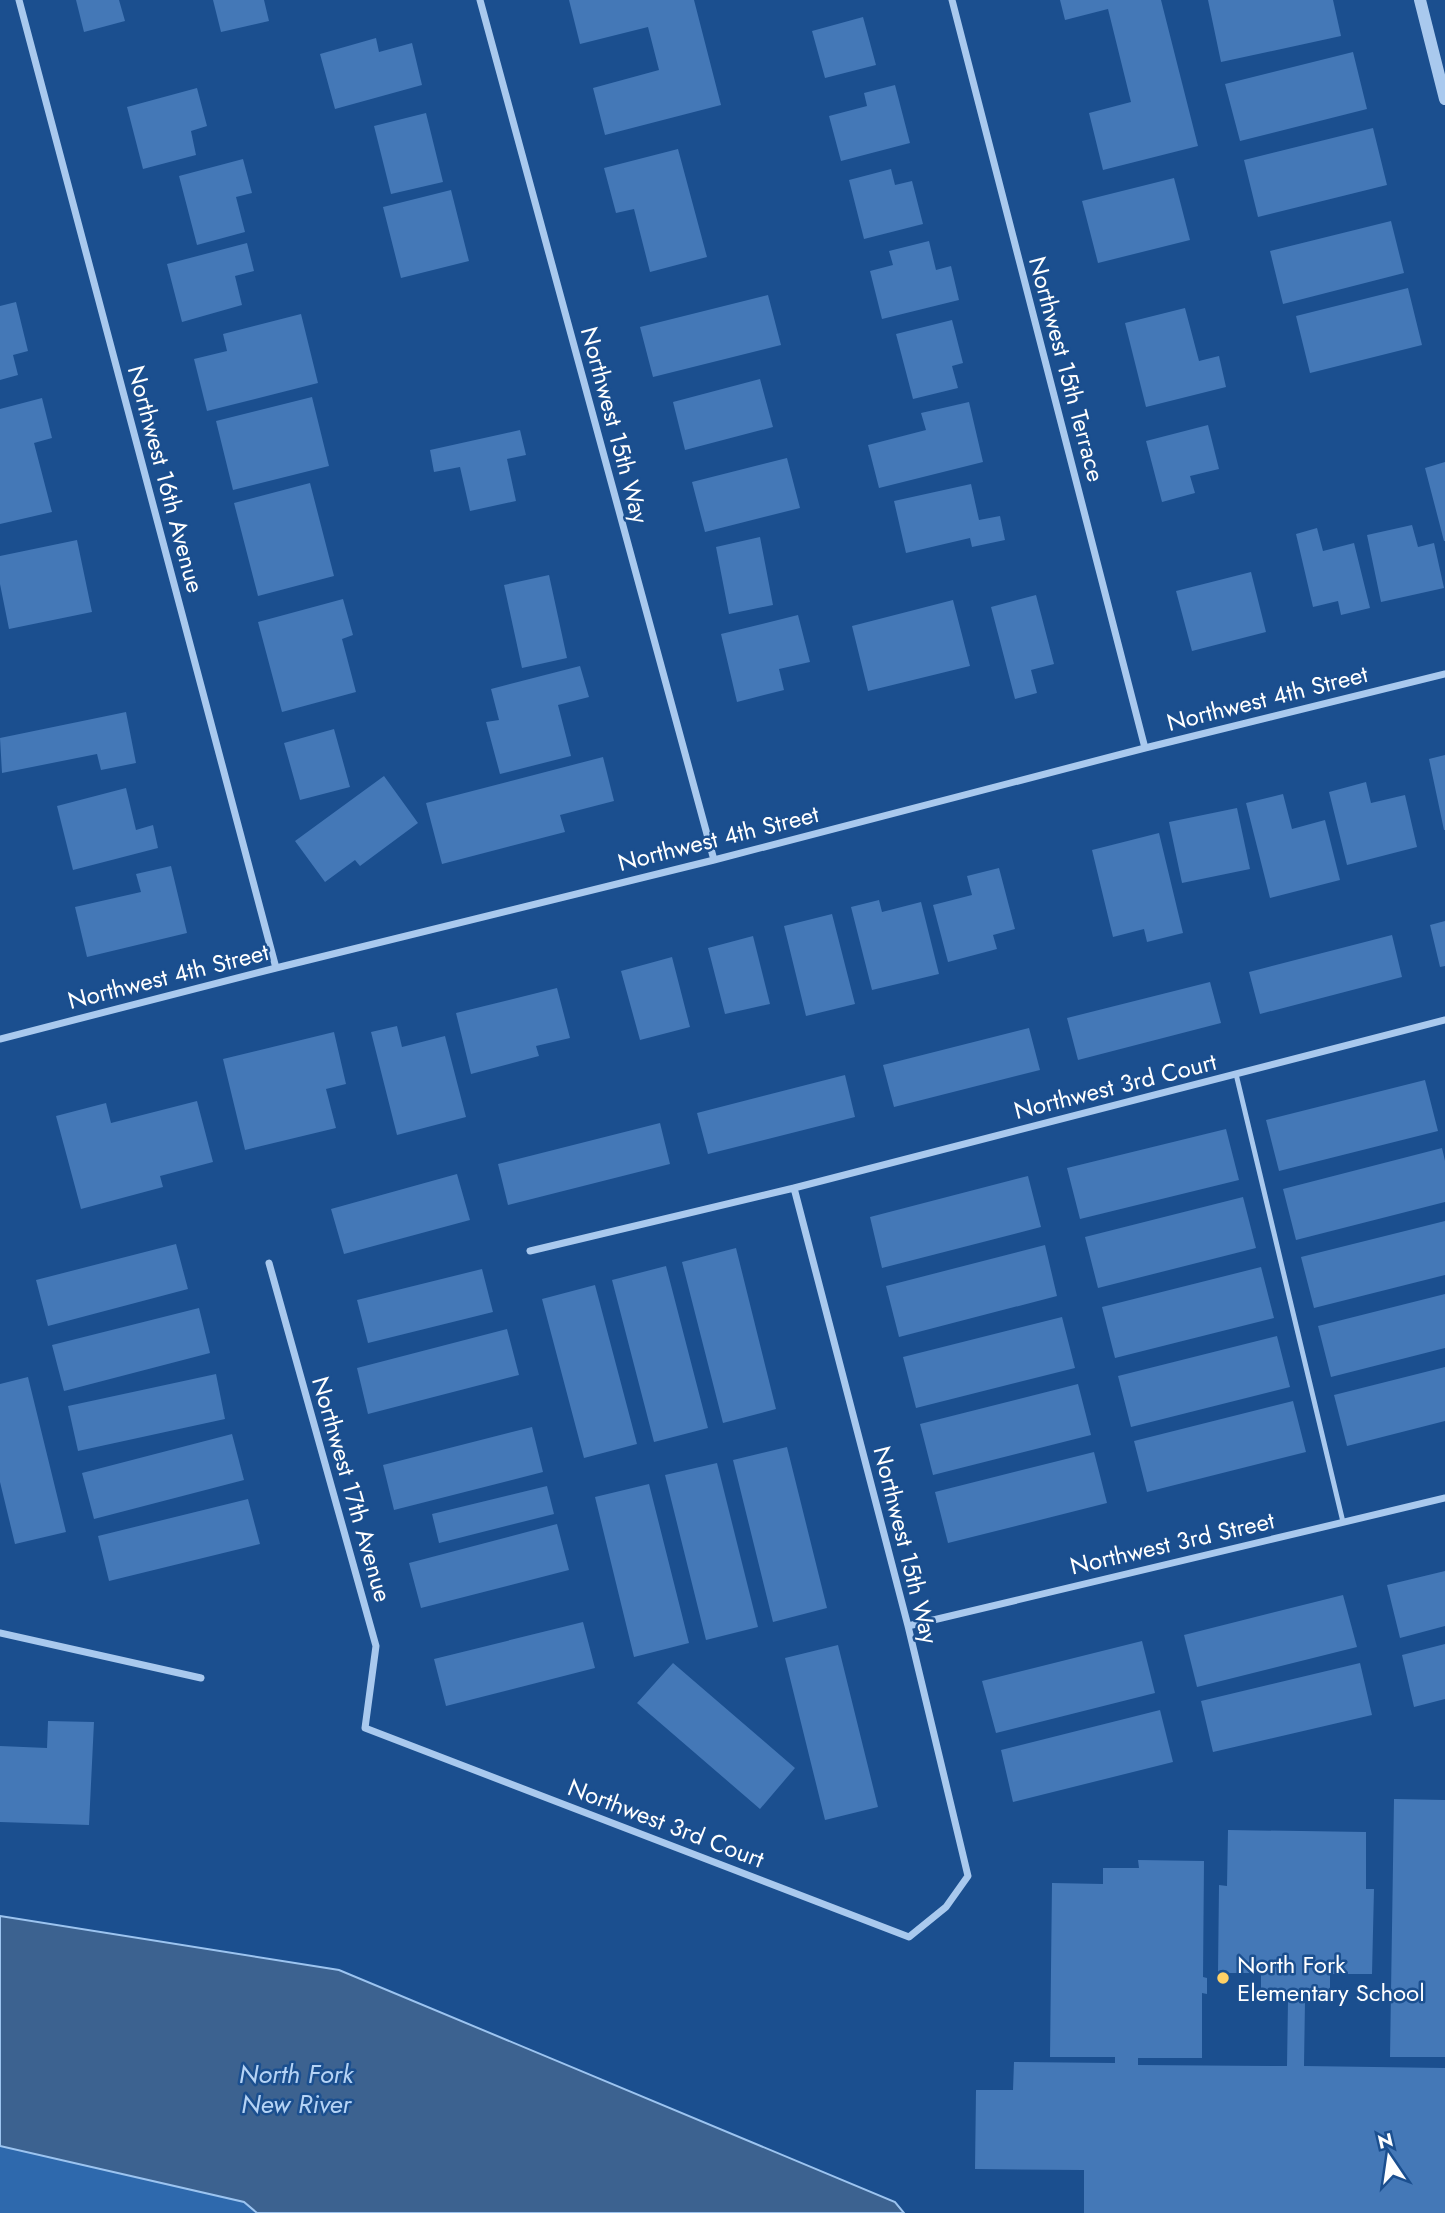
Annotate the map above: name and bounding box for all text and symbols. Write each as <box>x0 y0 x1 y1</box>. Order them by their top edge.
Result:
street label: Northwest 15th Terrace <box>1020 252 1114 486</box>
street label: Northwest 15th Way <box>572 323 658 528</box>
street label: Northwest 16th Avenue <box>119 361 213 597</box>
street label: Northwest 4th Street <box>1163 656 1371 740</box>
street label: Northwest 4th Street <box>614 796 822 880</box>
street label: Northwest 4th Street <box>64 934 272 1018</box>
street label: Northwest 3rd Court <box>1010 1044 1220 1128</box>
street label: Northwest 17th Avenue <box>303 1372 401 1606</box>
street label: Northwest 15th Way <box>865 1443 948 1648</box>
street label: Northwest 3rd Street <box>1066 1502 1278 1584</box>
street label: Northwest 3rd Court <box>563 1769 769 1877</box>
place label: North Fork Elementary School <box>1237 1947 1425 2010</box>
marker: North Fork Elementary School <box>1215 1970 1231 1986</box>
water label: North Fork New River <box>239 2055 355 2123</box>
north arrow <box>1354 2122 1424 2192</box>
text: N <box>1375 2126 1396 2156</box>

